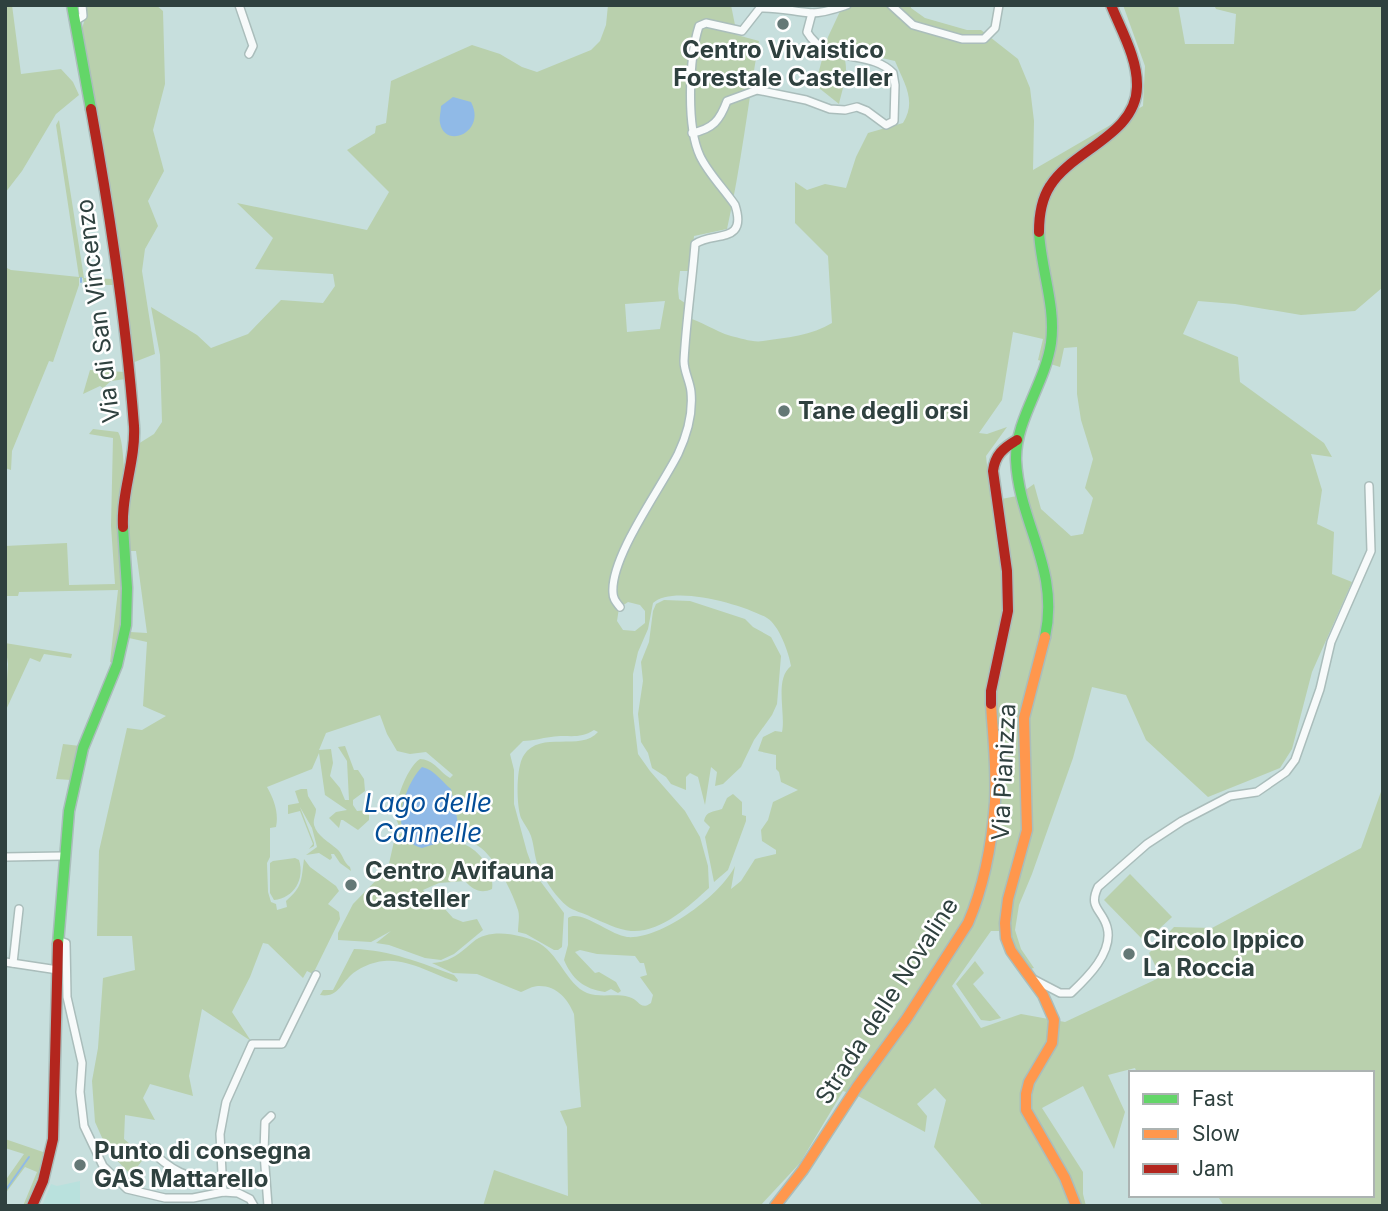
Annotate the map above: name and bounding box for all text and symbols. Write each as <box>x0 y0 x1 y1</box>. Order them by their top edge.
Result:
marker: Centro Vivaistico Forestale Casteller <box>775 16 791 32</box>
place label: Centro Vivaistico Forestale Casteller <box>673 35 893 92</box>
street label: Via di San Vincenzo <box>69 197 126 425</box>
place label: Tane degli orsi <box>798 396 969 425</box>
marker: Tane degli orsi <box>776 403 792 419</box>
street label: Via Pianizza <box>985 703 1022 841</box>
water label: Lago delle Cannelle <box>364 787 492 848</box>
place label: Centro Avifauna Casteller <box>365 856 554 913</box>
marker: Centro Avifauna Casteller <box>343 877 359 893</box>
street label: Strada delle Novaline <box>809 892 964 1109</box>
place label: Circolo Ippico La Roccia <box>1143 925 1305 982</box>
marker: Circolo Ippico La Roccia <box>1121 946 1137 962</box>
legend <box>1129 1071 1374 1197</box>
text: Fast <box>1192 1086 1234 1111</box>
text: Slow <box>1192 1121 1240 1146</box>
place label: Punto di consegna GAS Mattarello <box>94 1136 311 1193</box>
text: Jam <box>1192 1156 1234 1181</box>
marker: Punto di consegna GAS Mattarello <box>72 1157 88 1173</box>

